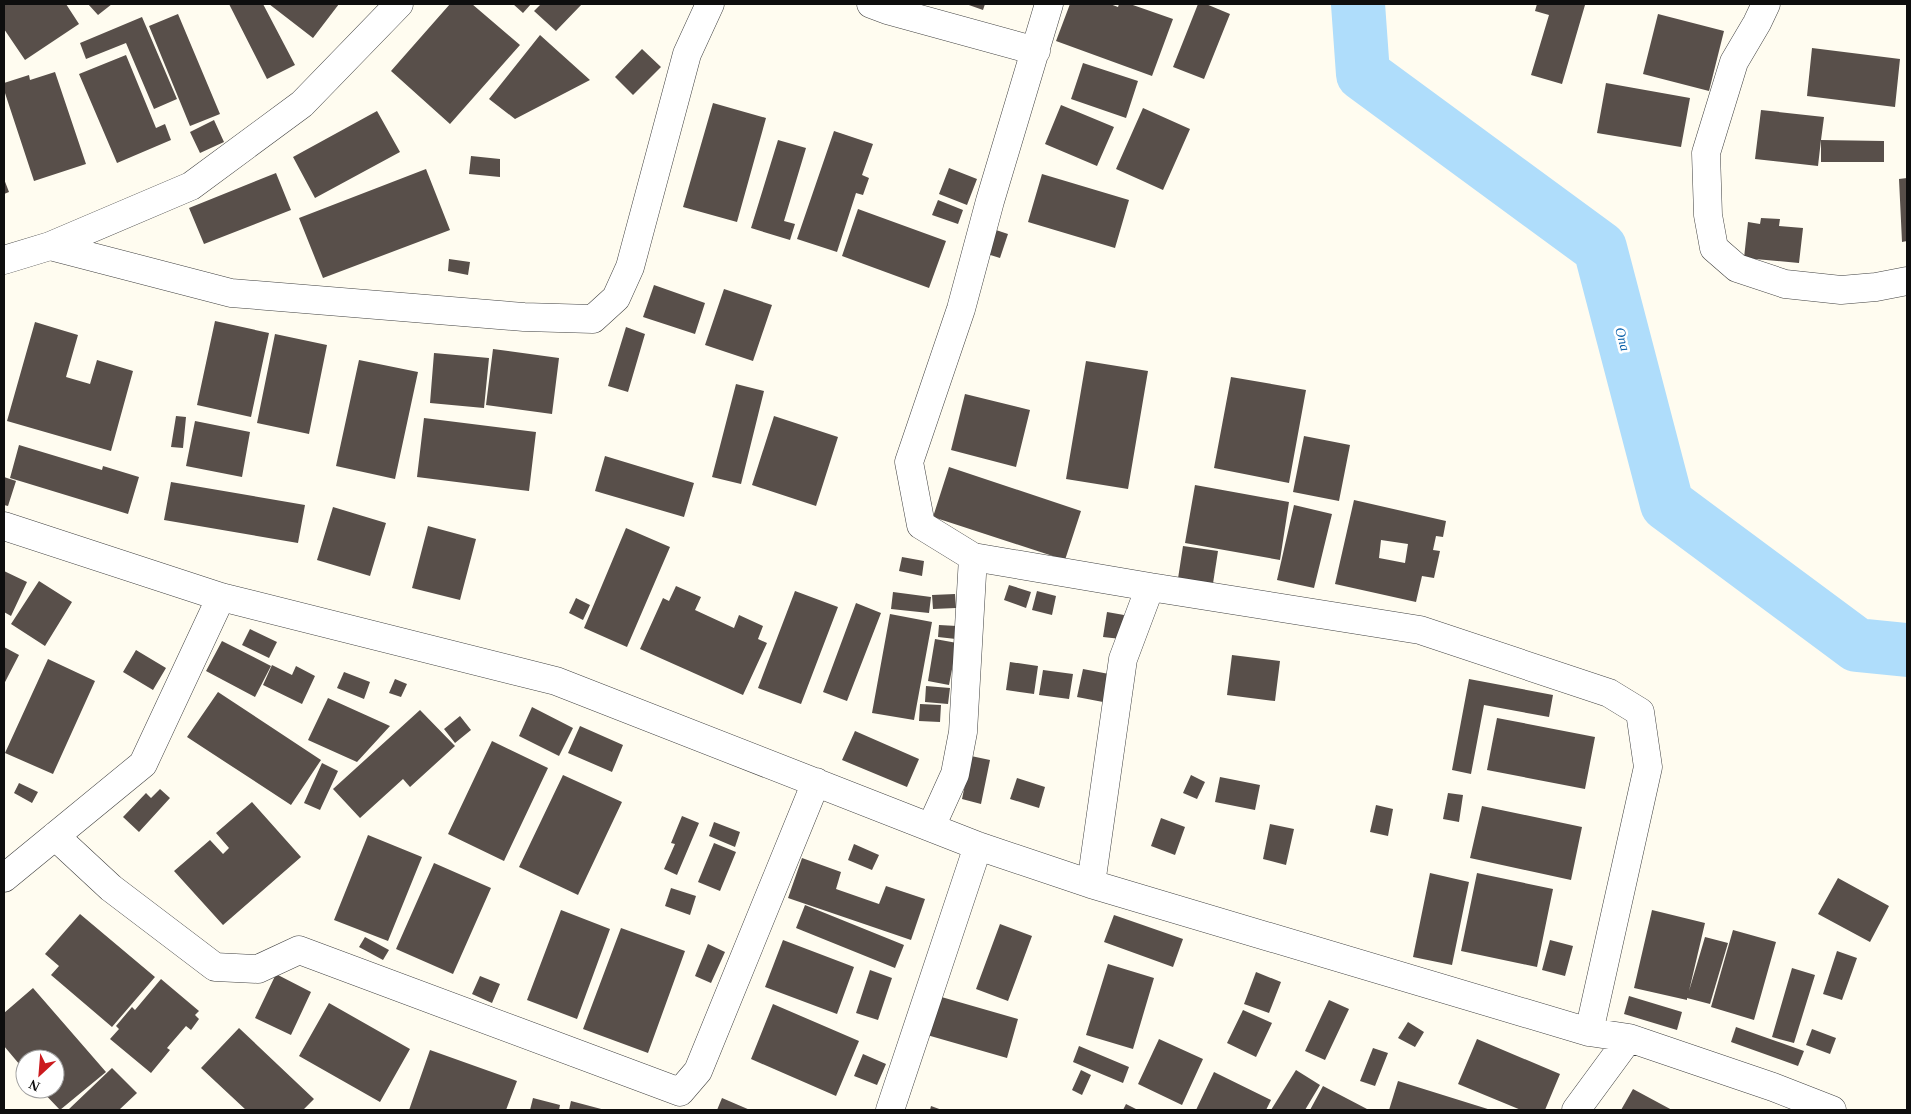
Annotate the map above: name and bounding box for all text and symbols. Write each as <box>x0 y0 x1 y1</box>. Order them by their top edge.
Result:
water label: Ona <box>1612 326 1633 353</box>
north arrow <box>15 1049 65 1099</box>
text: N <box>27 1076 42 1094</box>

